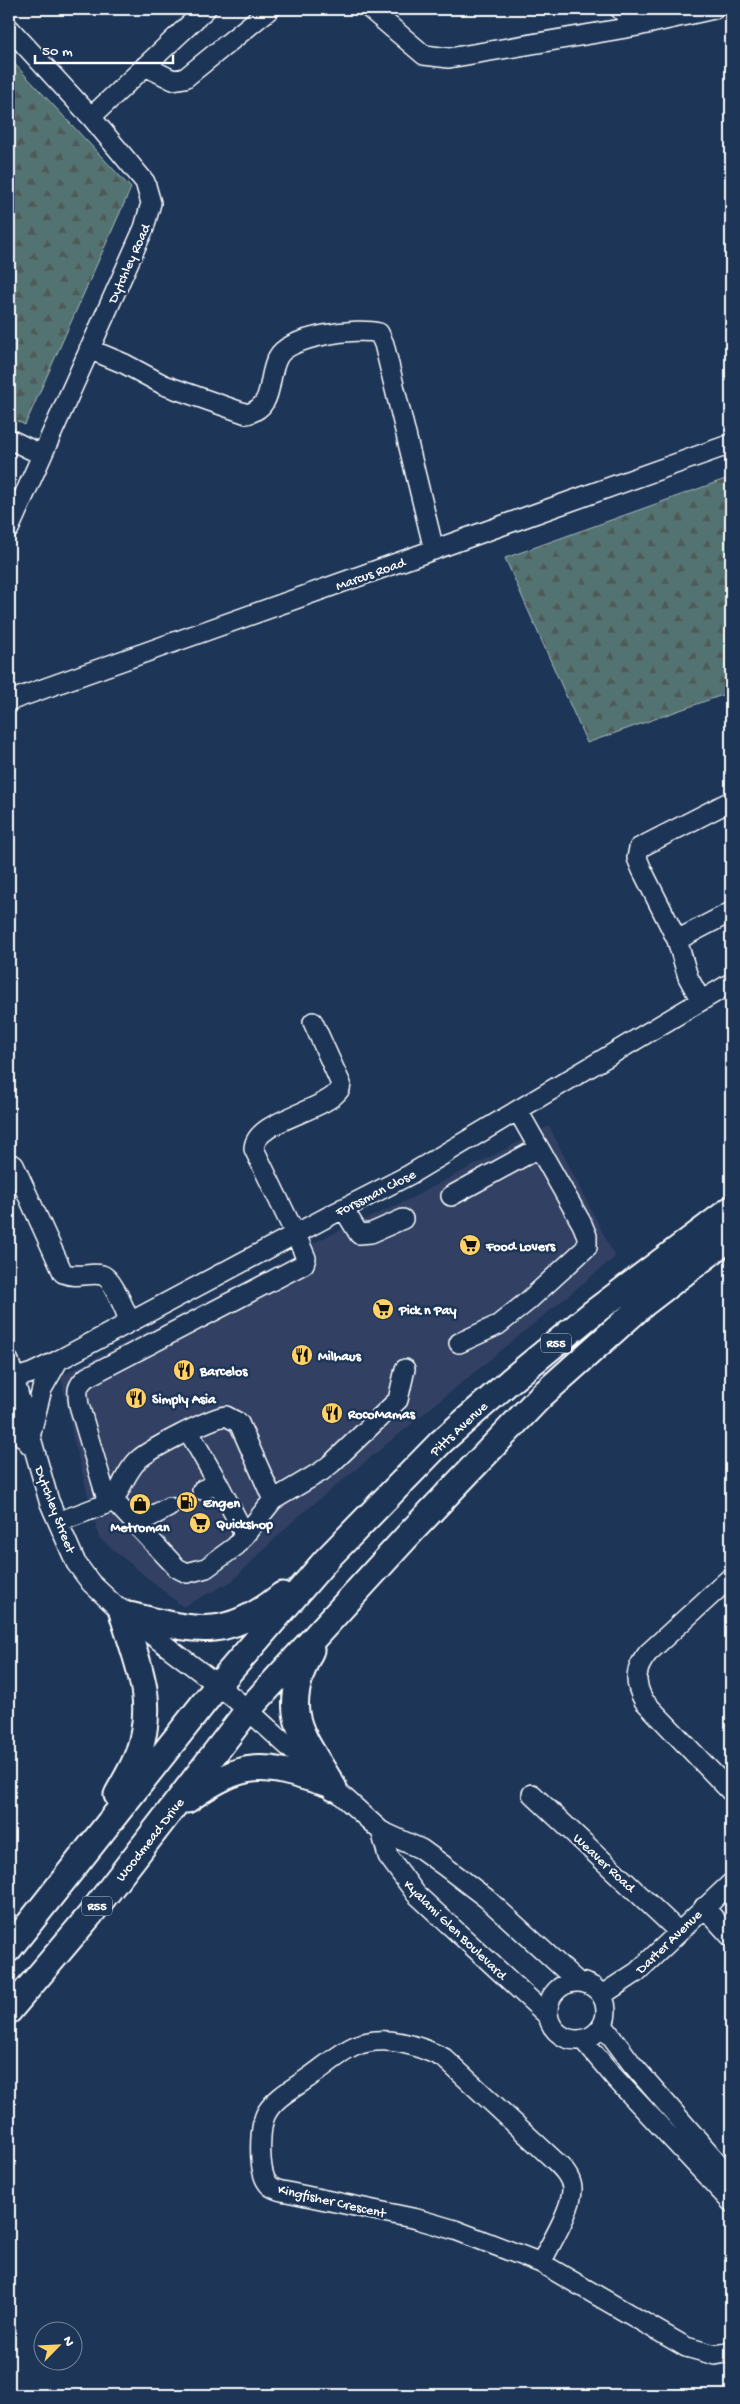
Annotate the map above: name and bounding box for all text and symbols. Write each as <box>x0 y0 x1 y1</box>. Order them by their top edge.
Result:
scale bar <box>35 32 172 64</box>
text: 50 m <box>42 43 73 61</box>
street label: Dytchley Road <box>105 220 156 307</box>
street label: Marcus Road <box>334 554 410 596</box>
street label: Forssman Close <box>332 1166 420 1222</box>
supermarket icon: Food Lovers <box>458 1233 482 1257</box>
place label: Food Lovers <box>485 1239 556 1256</box>
supermarket icon: Pick n Pay <box>371 1297 395 1321</box>
place label: Pick n Pay <box>398 1303 457 1320</box>
road number: R55 <box>541 1334 571 1352</box>
restaurant icon: Milhaus <box>290 1343 314 1367</box>
place label: Milhaus <box>318 1349 362 1366</box>
restaurant icon: Barcelos <box>172 1358 196 1382</box>
place label: Barcelos <box>199 1364 248 1381</box>
restaurant icon: Simply Asia <box>124 1386 148 1410</box>
place label: Simply Asia <box>152 1392 217 1409</box>
street label: Pitts Avenue <box>427 1398 493 1462</box>
restaurant icon: RocoMamas <box>320 1401 344 1425</box>
place label: RocoMamas <box>347 1407 416 1424</box>
street label: Dytchley Street <box>29 1463 79 1557</box>
fuel station icon: Engen <box>175 1490 199 1514</box>
shop icon: Metroman <box>128 1492 152 1516</box>
place label: Engen <box>203 1496 241 1513</box>
supermarket icon: Quickshop <box>188 1511 212 1535</box>
place label: Quickshop <box>216 1517 273 1534</box>
place label: Metroman <box>110 1520 170 1537</box>
street label: Woodmead Drive <box>113 1795 189 1886</box>
street label: Weaver Road <box>569 1831 639 1898</box>
street label: Kyalami Glen Boulevard <box>399 1877 511 1986</box>
road number: R55 <box>82 1896 112 1915</box>
street label: Darter Avenue <box>632 1907 707 1979</box>
street label: Kingfisher Crescent <box>276 2182 388 2223</box>
north arrow <box>32 2322 82 2372</box>
text: N <box>58 2334 77 2349</box>

